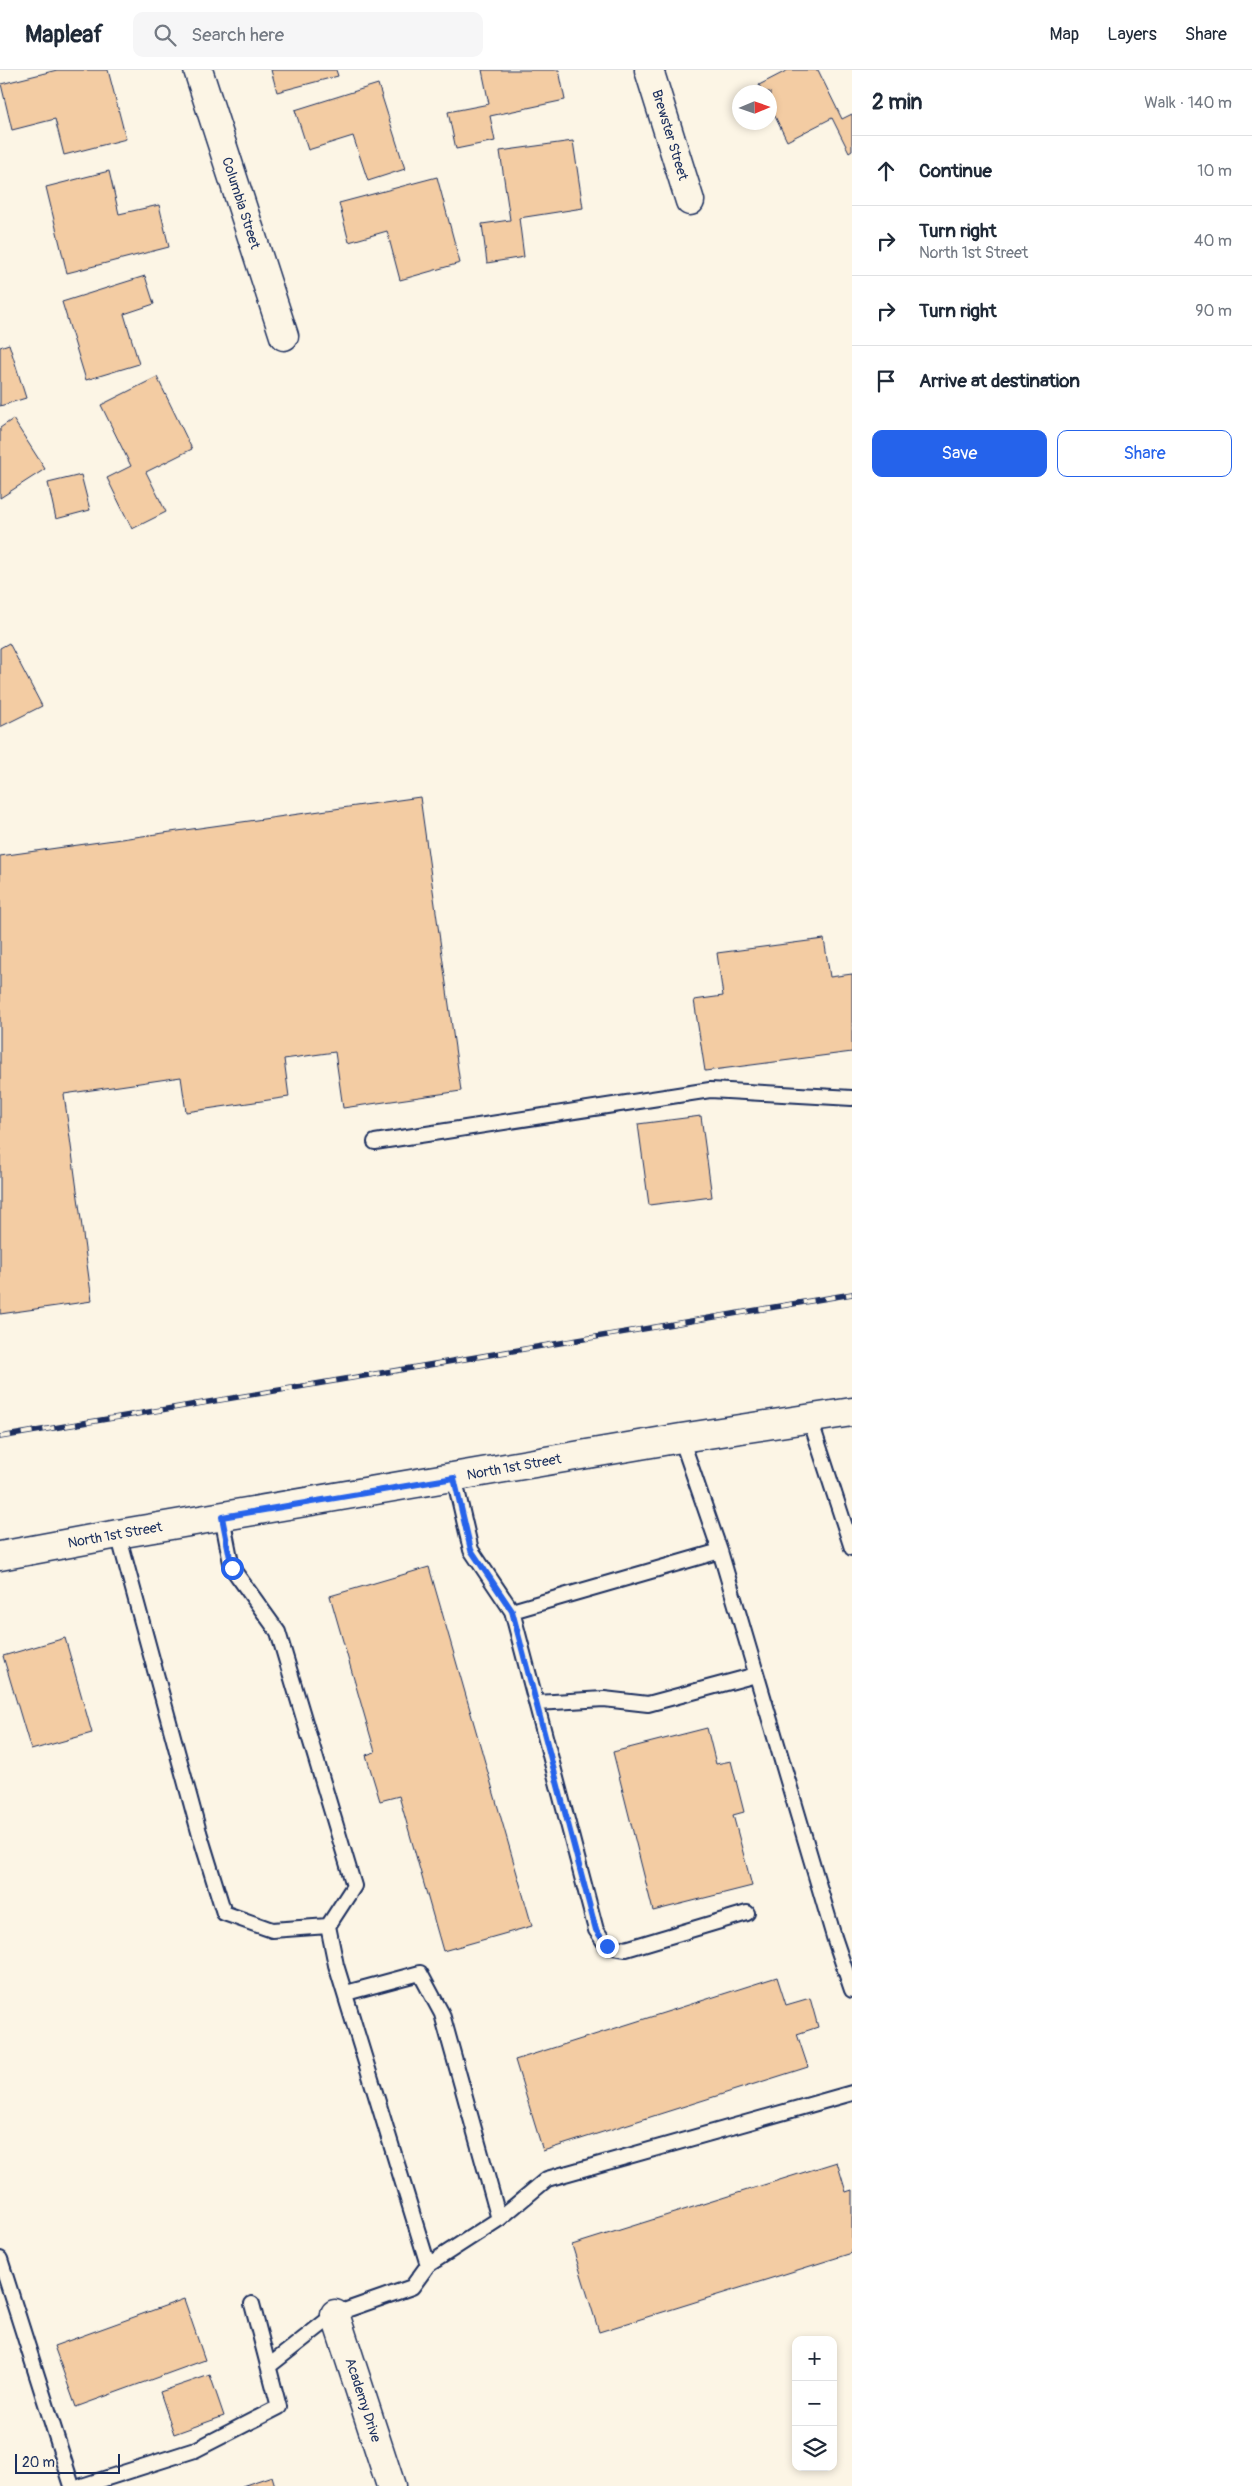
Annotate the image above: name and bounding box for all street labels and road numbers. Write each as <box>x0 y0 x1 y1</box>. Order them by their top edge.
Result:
street label: Brewster Street <box>648 88 692 183</box>
street label: Columbia Street <box>218 155 264 251</box>
street label: North 1st Street <box>465 1450 563 1484</box>
street label: North 1st Street <box>66 1518 164 1552</box>
street label: Academy Drive <box>341 2356 385 2444</box>

